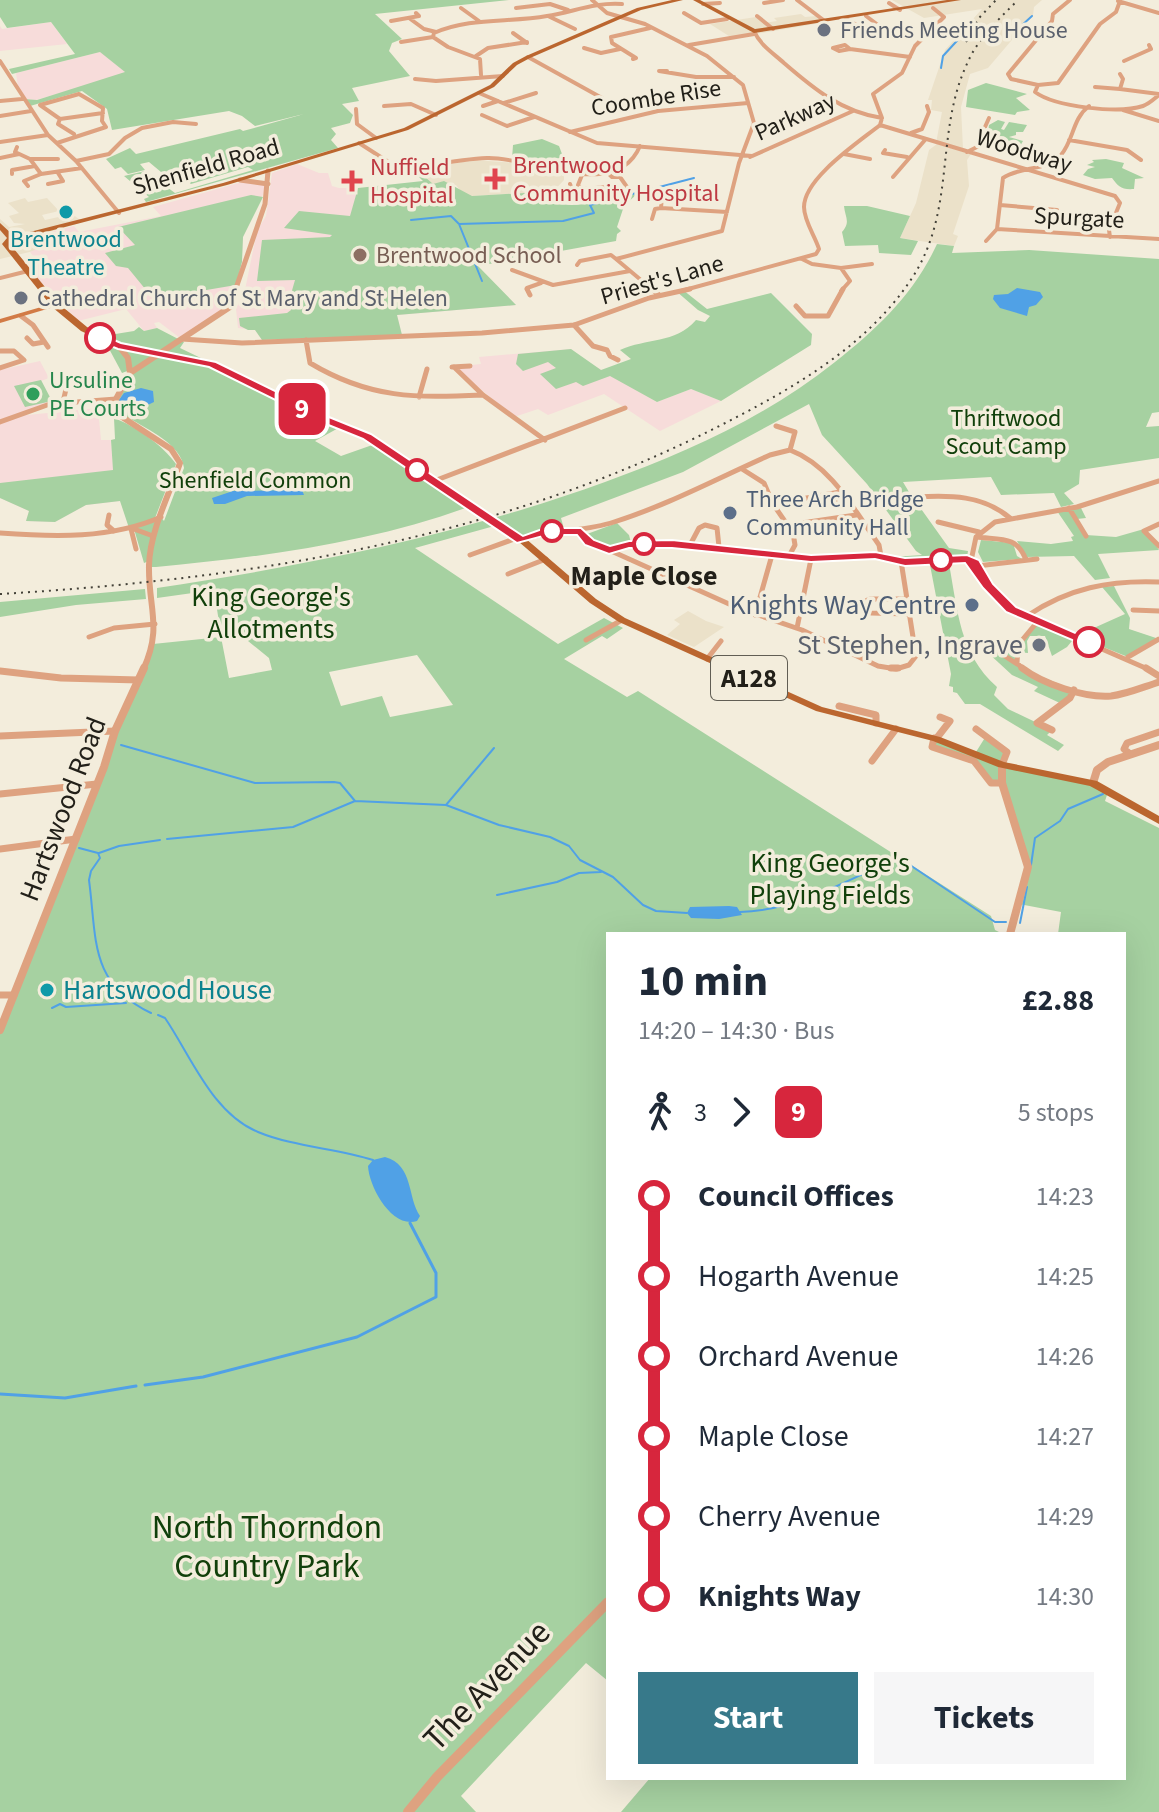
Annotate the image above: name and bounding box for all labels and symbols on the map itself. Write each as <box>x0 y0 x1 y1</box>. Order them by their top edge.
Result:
place label: Friends Meeting House <box>840 13 1068 48</box>
marker: Friends Meeting House <box>815 21 833 39</box>
street label: Coombe Rise <box>589 70 723 126</box>
street label: Parkway <box>749 84 841 150</box>
street label: Woodway <box>972 120 1076 182</box>
street label: Shenfield Road <box>128 129 284 205</box>
place label: Brentwood Community Hospital <box>513 148 719 211</box>
place label: Nuffield Hospital <box>370 150 454 213</box>
marker: Brentwood Community Hospital <box>484 168 506 190</box>
marker: Nuffield Hospital <box>341 170 363 192</box>
street label: Spurgate <box>1033 198 1125 238</box>
marker: Brentwood Theatre <box>57 203 75 221</box>
place label: Brentwood Theatre <box>10 222 122 285</box>
place label: Brentwood School <box>376 238 562 273</box>
marker: Brentwood School <box>351 246 369 264</box>
street label: Priest's Lane <box>596 246 728 314</box>
place label: Cathedral Church of St Mary and St Helen <box>37 281 448 316</box>
marker: Cathedral Church of St Mary and St Helen <box>12 289 30 307</box>
unlabelled marker <box>85 323 115 353</box>
place label: Ursuline PE Courts <box>49 363 146 426</box>
line badge: 9 <box>276 383 328 435</box>
marker: Ursuline PE Courts <box>24 385 42 403</box>
park label: Thriftwood Scout Camp <box>945 401 1067 464</box>
unlabelled marker <box>406 459 428 481</box>
park label: Shenfield Common <box>159 463 351 498</box>
place label: Three Arch Bridge Community Hall <box>746 482 924 545</box>
marker: Three Arch Bridge Community Hall <box>721 504 739 522</box>
unlabelled marker <box>541 520 563 542</box>
marker: Maple Close <box>633 533 655 555</box>
unlabelled marker <box>930 549 952 571</box>
place label: Maple Close <box>571 556 717 596</box>
park label: King George's Allotments <box>191 577 351 649</box>
place label: Knights Way Centre <box>729 585 956 625</box>
marker: Knights Way Centre <box>963 596 981 614</box>
place label: St Stephen, Ingrave <box>797 625 1023 665</box>
unlabelled marker <box>1074 627 1104 657</box>
marker: St Stephen, Ingrave <box>1030 636 1048 654</box>
road number: A128 <box>711 656 787 700</box>
street label: Hartswood Road <box>9 711 117 907</box>
park label: King George's Playing Fields <box>749 843 911 915</box>
place label: Hartswood House <box>63 970 272 1010</box>
marker: Hartswood House <box>38 981 56 999</box>
park label: North Thorndon Country Park <box>152 1503 382 1591</box>
street label: The Avenue <box>412 1610 562 1762</box>

